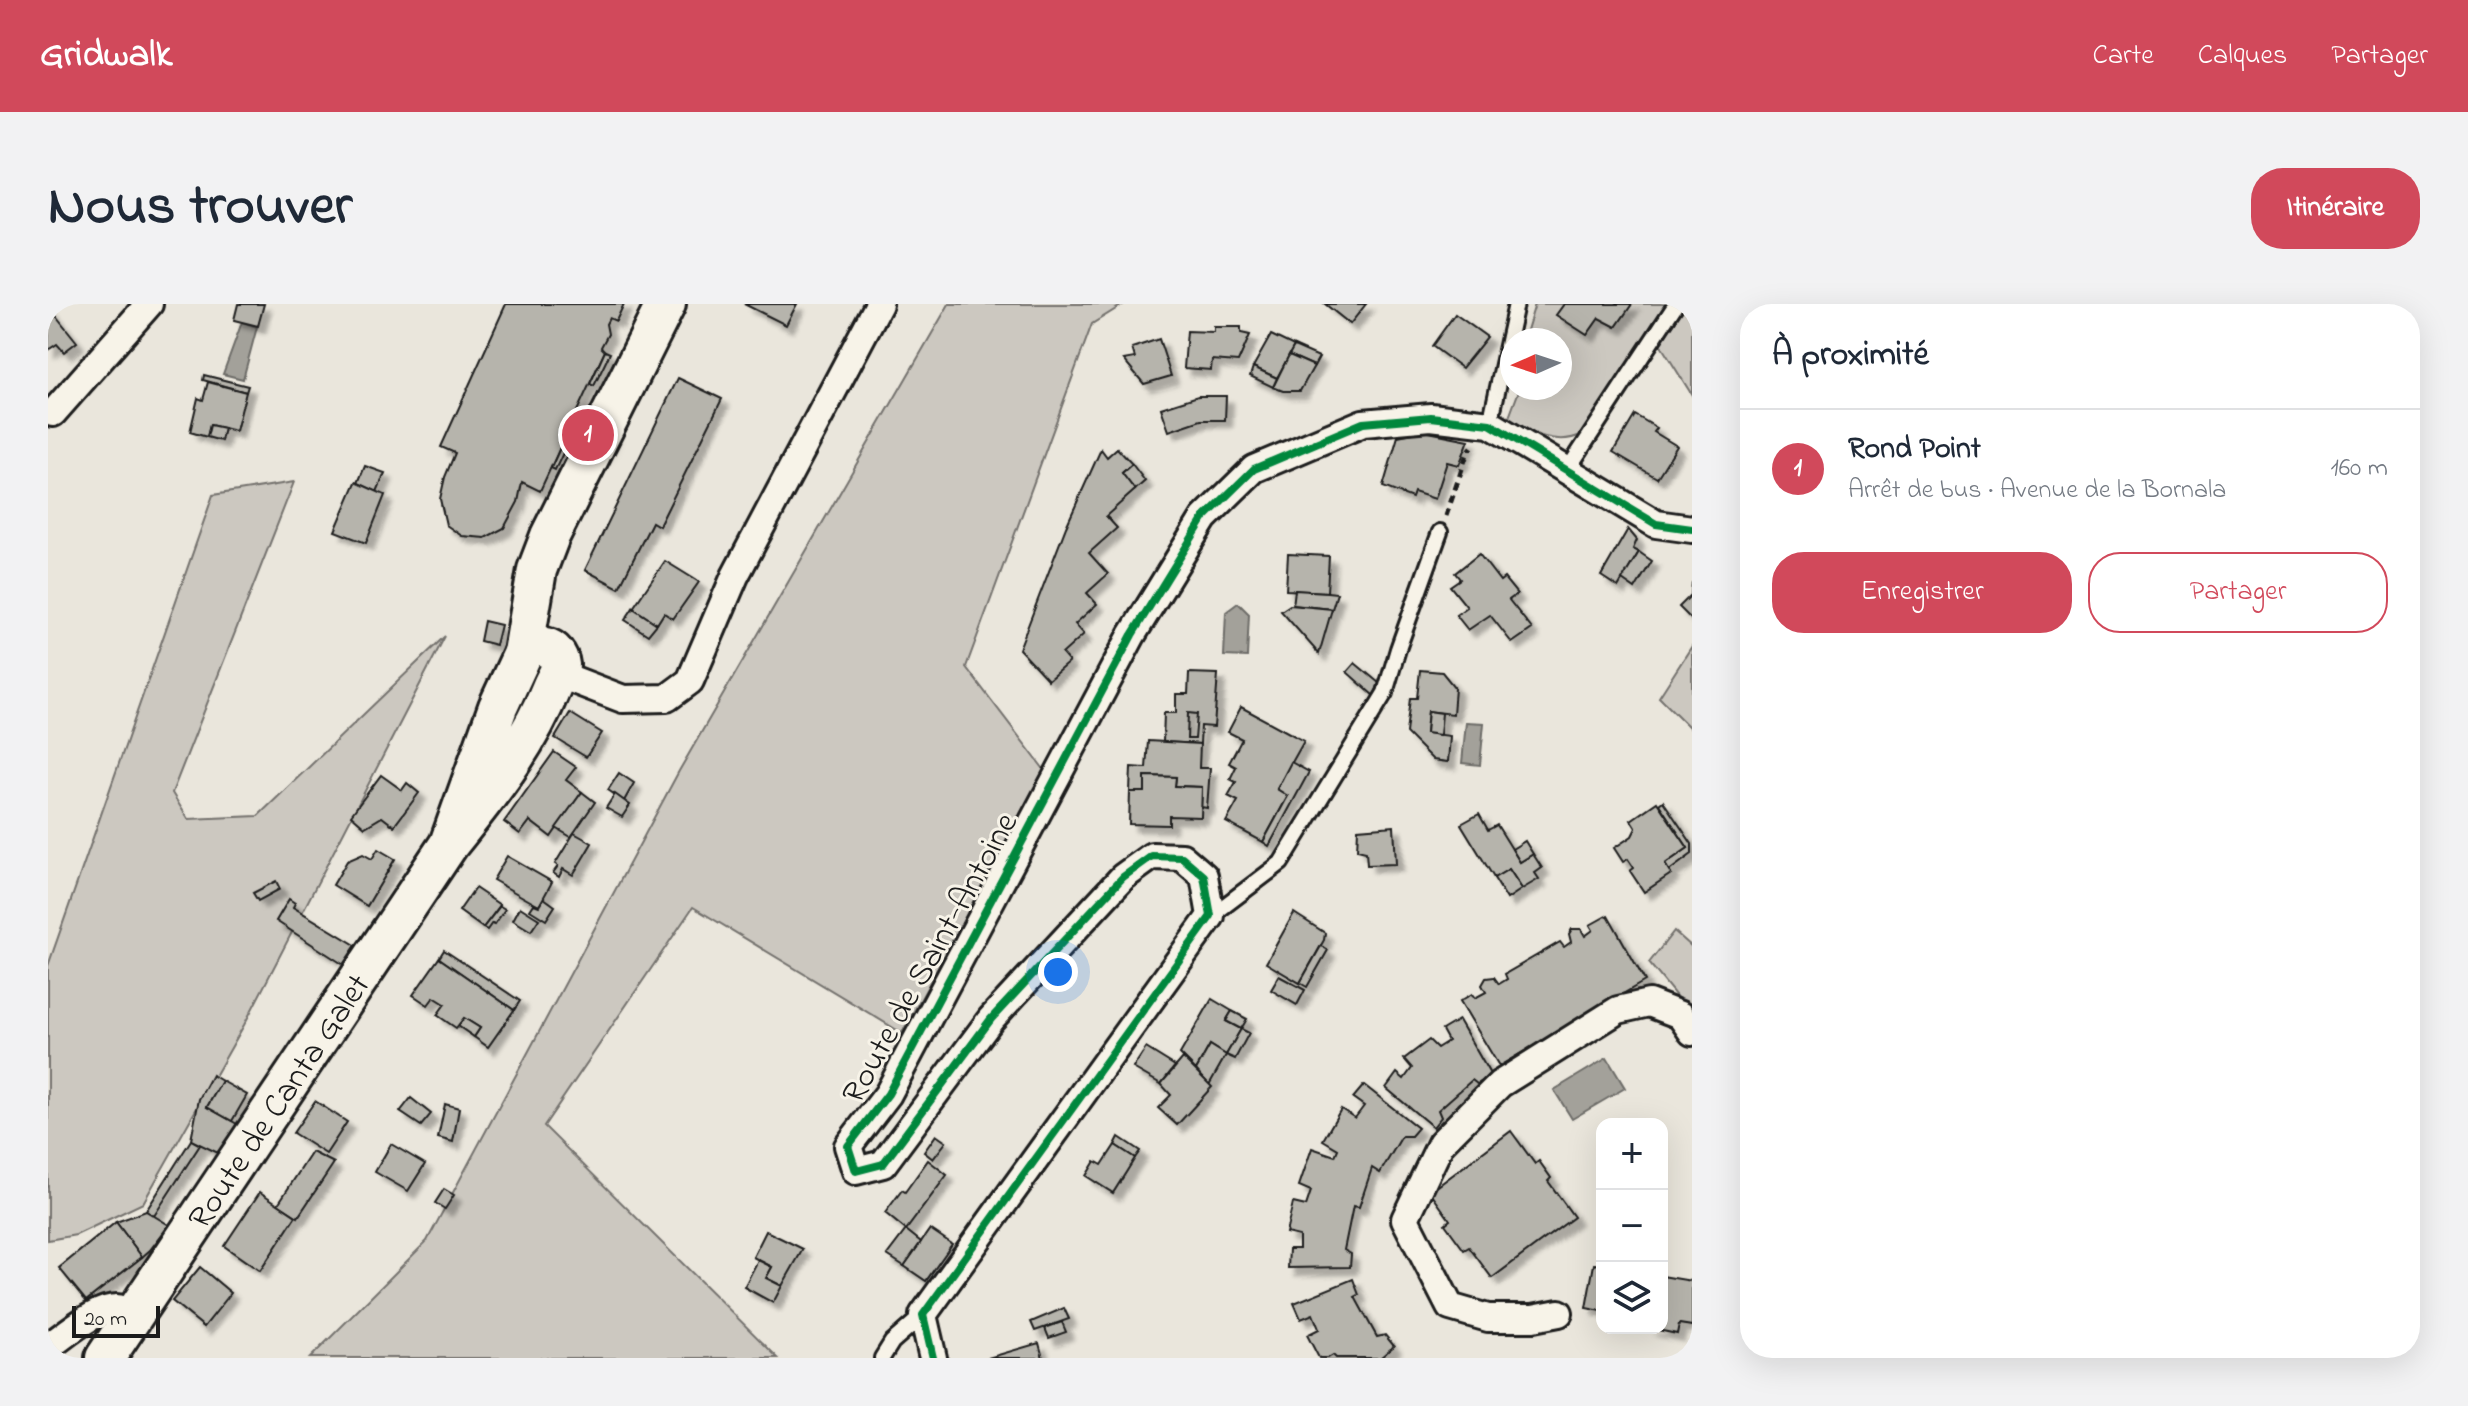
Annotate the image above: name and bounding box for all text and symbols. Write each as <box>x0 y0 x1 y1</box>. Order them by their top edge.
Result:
text: Gridwalk <box>40 28 172 84</box>
text: Carte <box>2093 36 2154 77</box>
text: Calques <box>2198 36 2287 77</box>
text: Partager <box>2331 36 2428 77</box>
text: Nous trouver <box>48 168 352 249</box>
button: Itinéraire <box>2251 168 2420 249</box>
north arrow <box>1500 328 1572 400</box>
text: À proximité <box>1772 331 1929 381</box>
pin: 1 <box>562 405 614 465</box>
text: Rond Point <box>1848 428 1981 472</box>
text: 1 <box>1794 450 1802 488</box>
text: 160 m <box>2330 450 2388 488</box>
text: Arrêt de bus · Avenue de la Bornala <box>1848 472 2226 510</box>
button: Enregistrer <box>1772 552 2072 633</box>
button: Partager <box>2088 552 2388 633</box>
street label: Route de Saint-Antoine <box>831 804 1033 1114</box>
your location <box>1038 952 1078 992</box>
street label: Route de Canta Galet <box>177 965 384 1240</box>
map controls <box>1596 1118 1668 1334</box>
button: + <box>1596 1118 1668 1190</box>
button: − <box>1596 1190 1668 1262</box>
button: layers <box>1596 1262 1668 1334</box>
scale bar <box>72 1302 160 1338</box>
text: 20 m <box>84 1304 127 1336</box>

